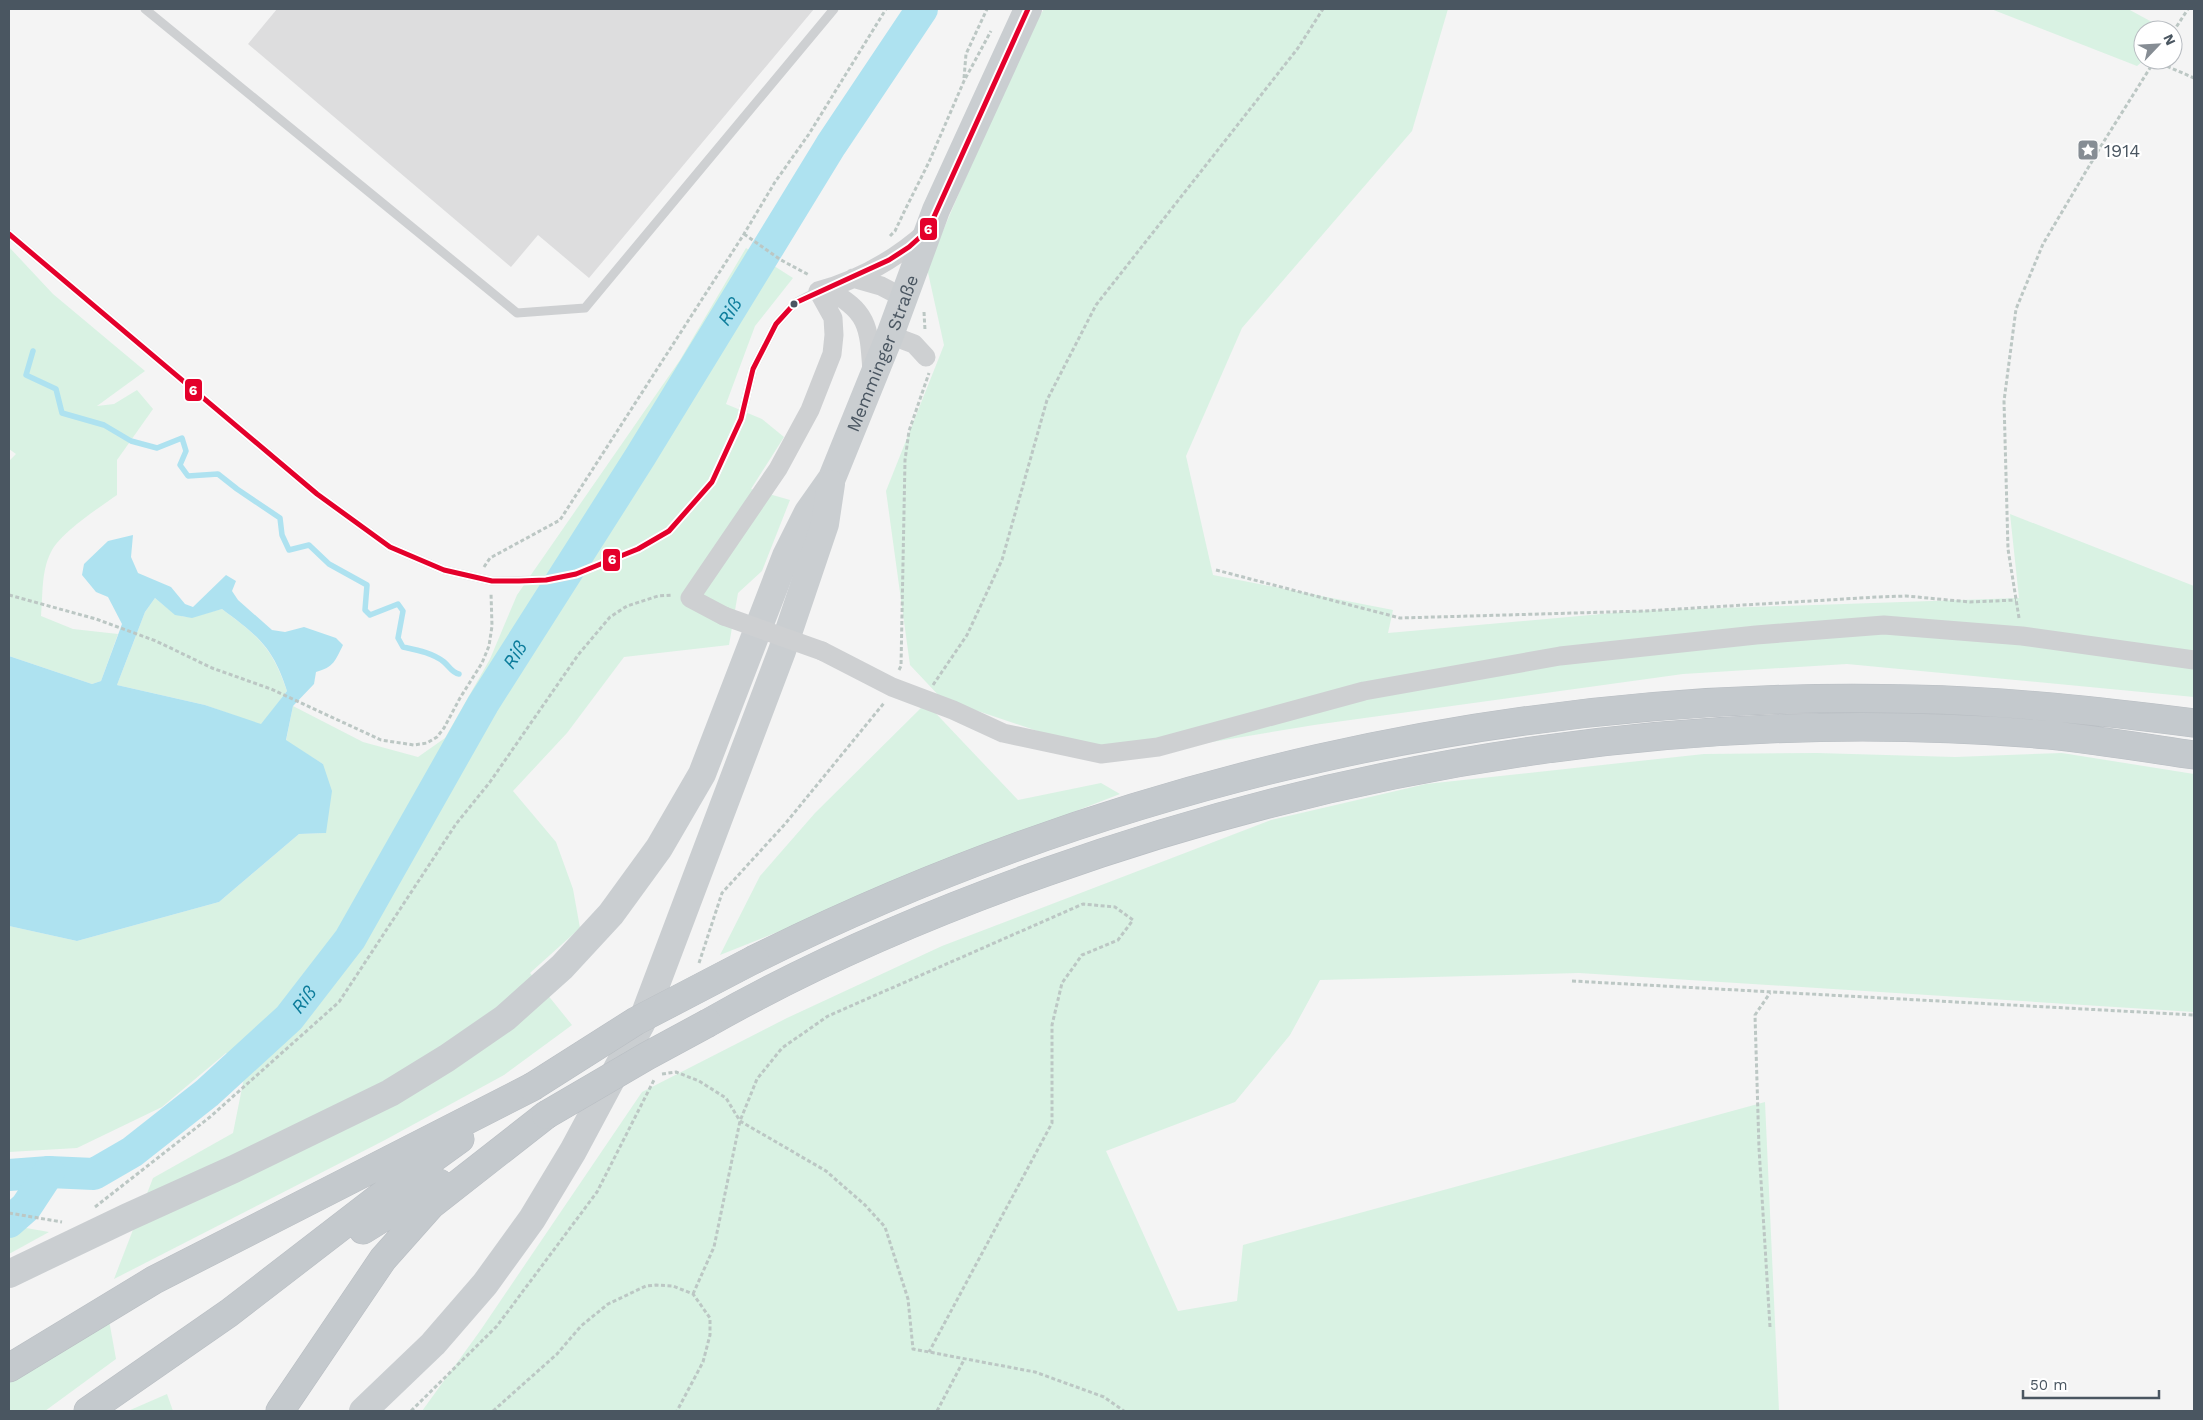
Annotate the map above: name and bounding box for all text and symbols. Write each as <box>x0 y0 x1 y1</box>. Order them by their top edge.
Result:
north arrow <box>2133 20 2183 70</box>
text: N <box>2160 31 2179 48</box>
place icon: 1914 <box>2076 138 2100 162</box>
place label: 1914 <box>2104 140 2140 161</box>
line badge: 6 <box>919 217 938 241</box>
text: 6 <box>924 221 933 237</box>
street label: Memminger Straße <box>841 272 922 435</box>
water label: Riß <box>712 293 747 329</box>
unlabelled marker <box>789 299 799 309</box>
line badge: 6 <box>184 378 203 402</box>
text: 6 <box>189 382 198 398</box>
line badge: 6 <box>602 548 621 572</box>
text: 6 <box>608 551 617 567</box>
water label: Riß <box>497 636 532 673</box>
water label: Riß <box>286 981 321 1018</box>
scale bar <box>2023 1368 2159 1400</box>
text: 50 m <box>2030 1376 2067 1394</box>

